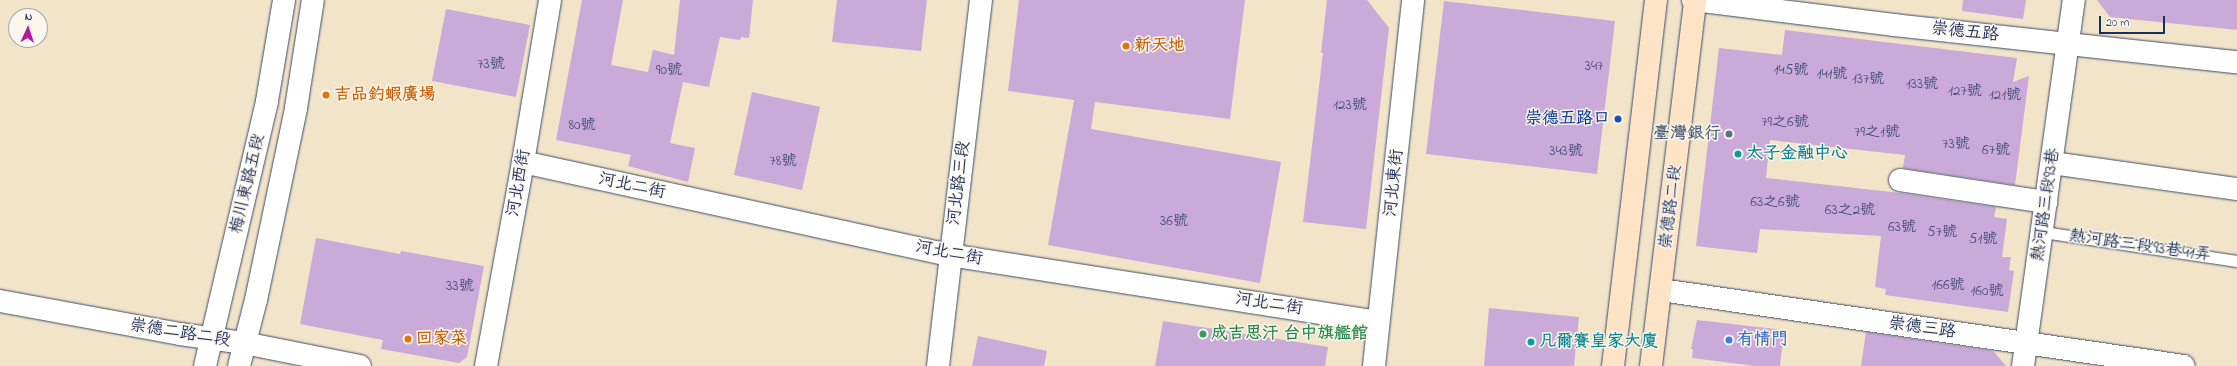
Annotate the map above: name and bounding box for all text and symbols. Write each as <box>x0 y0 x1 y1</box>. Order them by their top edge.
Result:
north arrow <box>8 8 48 48</box>
scale bar <box>2101 8 2167 34</box>
text: N <box>24 9 33 25</box>
text: 20 m <box>2106 14 2129 32</box>
street label: 崇德五路 <box>1930 18 2000 46</box>
place label: 新天地 <box>1134 36 1185 56</box>
marker: 新天地 <box>1121 41 1131 51</box>
house number: 73號 <box>477 56 505 74</box>
house number: 347 <box>1585 58 1603 76</box>
house number: 90號 <box>656 62 682 80</box>
house number: 145號 <box>1774 62 1808 80</box>
house number: 141號 <box>1817 66 1847 84</box>
house number: 137號 <box>1852 71 1884 89</box>
house number: 133號 <box>1906 76 1938 94</box>
house number: 127號 <box>1948 83 1982 101</box>
place label: 吉品釣蝦廣場 <box>334 85 436 105</box>
house number: 121號 <box>1989 87 2021 105</box>
marker: 吉品釣蝦廣場 <box>321 90 331 100</box>
house number: 123號 <box>1333 97 1367 115</box>
place label: 崇德五路口 <box>1525 109 1610 129</box>
marker: 崇德五路口 <box>1613 114 1623 124</box>
house number: 79之6號 <box>1761 114 1809 132</box>
house number: 80號 <box>568 117 596 135</box>
place label: 臺灣銀行 <box>1653 124 1721 144</box>
house number: 79之1號 <box>1854 124 1900 142</box>
marker: 臺灣銀行 <box>1724 129 1734 139</box>
street label: 梅川東路五段 <box>227 132 269 236</box>
house number: 73號 <box>1942 136 1970 154</box>
street label: 河北路三段 <box>944 140 974 226</box>
house number: 67號 <box>1982 142 2010 160</box>
house number: 343號 <box>1549 143 1583 161</box>
place label: 太子金融中心 <box>1746 144 1848 164</box>
street label: 熱河路三段93巷 <box>2028 147 2064 263</box>
street label: 河北西街 <box>503 148 535 218</box>
street label: 河北東街 <box>1380 148 1408 218</box>
marker: 太子金融中心 <box>1733 149 1743 159</box>
house number: 78號 <box>770 153 796 171</box>
street label: 崇德路二段 <box>1656 164 1686 250</box>
street label: 河北二街 <box>597 169 667 203</box>
house number: 63之6號 <box>1750 194 1800 212</box>
house number: 63之2號 <box>1825 202 1875 220</box>
house number: 36號 <box>1160 213 1188 231</box>
house number: 63號 <box>1888 219 1916 237</box>
house number: 57號 <box>1927 224 1957 242</box>
street label: 熱河路三段93巷41弄 <box>2068 226 2212 266</box>
house number: 51號 <box>1969 231 1997 249</box>
street label: 河北二街 <box>914 236 984 270</box>
house number: 166號 <box>1932 277 1964 295</box>
house number: 33號 <box>446 278 474 296</box>
house number: 160號 <box>1971 283 2003 301</box>
street label: 河北二街 <box>1234 289 1304 319</box>
street label: 崇德三路 <box>1887 313 1957 343</box>
street label: 崇德二路二段 <box>128 315 232 351</box>
place label: 成吉思汗 台中旗艦館 <box>1211 324 1368 344</box>
place label: 回家菜 <box>416 329 467 349</box>
marker: 成吉思汗 台中旗艦館 <box>1198 329 1208 339</box>
place label: 有情門 <box>1737 330 1788 350</box>
place label: 凡爾賽皇家大廈 <box>1539 332 1658 352</box>
marker: 回家菜 <box>403 334 413 344</box>
marker: 有情門 <box>1724 335 1734 345</box>
marker: 凡爾賽皇家大廈 <box>1526 337 1536 347</box>

